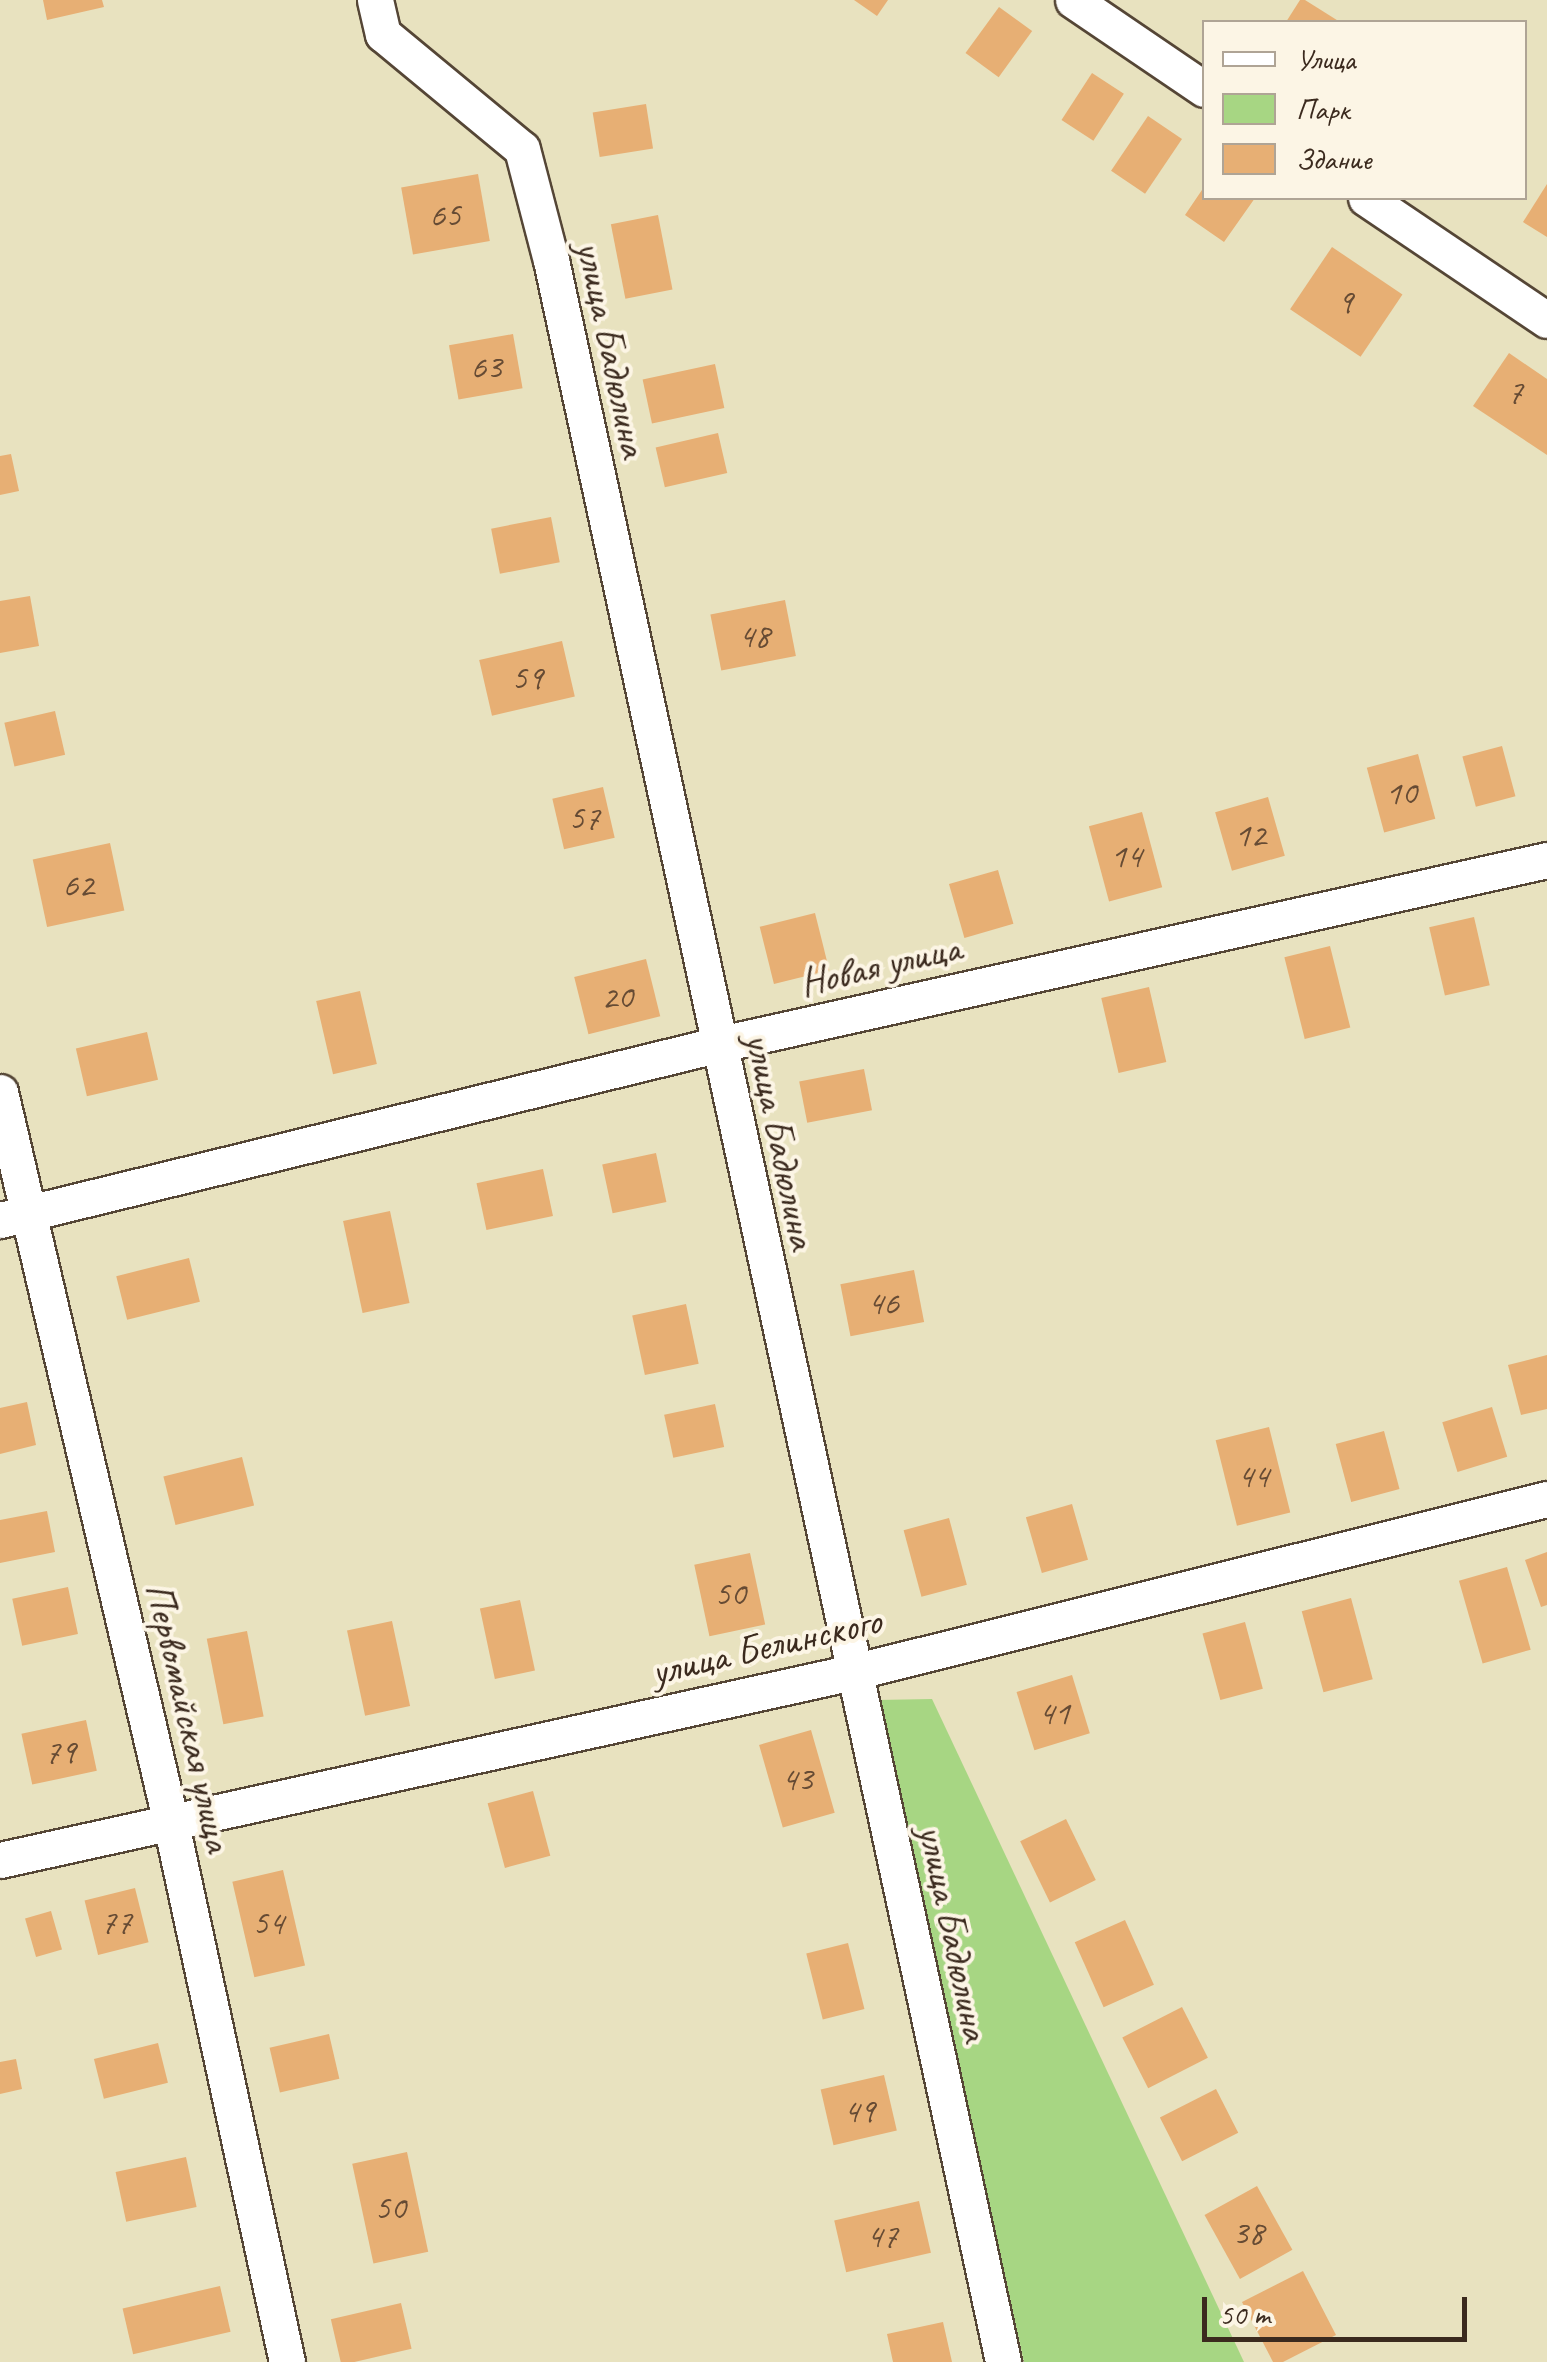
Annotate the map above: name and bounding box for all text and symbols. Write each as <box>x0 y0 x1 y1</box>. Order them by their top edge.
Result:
legend <box>1202 20 1527 200</box>
text: Улица <box>1296 40 1355 78</box>
text: Парк <box>1296 90 1350 128</box>
text: Здание <box>1296 140 1371 178</box>
house number: 65 <box>429 194 461 236</box>
street label: улица Бадюлина <box>566 237 658 461</box>
house number: 9 <box>1337 281 1353 323</box>
house number: 63 <box>470 346 502 388</box>
house number: 7 <box>1507 371 1523 413</box>
house number: 48 <box>738 615 770 657</box>
house number: 59 <box>511 657 543 699</box>
house number: 10 <box>1385 772 1417 814</box>
house number: 57 <box>568 797 600 839</box>
house number: 12 <box>1234 814 1266 856</box>
house number: 14 <box>1110 835 1142 877</box>
house number: 62 <box>62 864 94 906</box>
street label: Новая улица <box>794 923 966 1007</box>
house number: 20 <box>601 976 633 1018</box>
street label: улица Бадюлина <box>735 1029 827 1253</box>
house number: 46 <box>867 1282 899 1324</box>
house number: 44 <box>1237 1455 1269 1497</box>
house number: 50 <box>714 1573 746 1615</box>
street label: Первомайская улица <box>134 1577 244 1857</box>
street label: улица Белинского <box>645 1596 887 1696</box>
house number: 41 <box>1038 1692 1070 1734</box>
house number: 79 <box>44 1731 76 1773</box>
house number: 43 <box>781 1758 813 1800</box>
street label: улица Бадюлина <box>908 1821 1000 2045</box>
house number: 77 <box>100 1901 132 1943</box>
house number: 54 <box>252 1902 284 1944</box>
house number: 49 <box>843 2090 875 2132</box>
house number: 50 <box>374 2187 406 2229</box>
house number: 38 <box>1232 2212 1264 2254</box>
house number: 47 <box>866 2215 898 2257</box>
scale bar <box>1207 2277 1472 2339</box>
text: 50 m <box>1219 2295 1270 2333</box>

